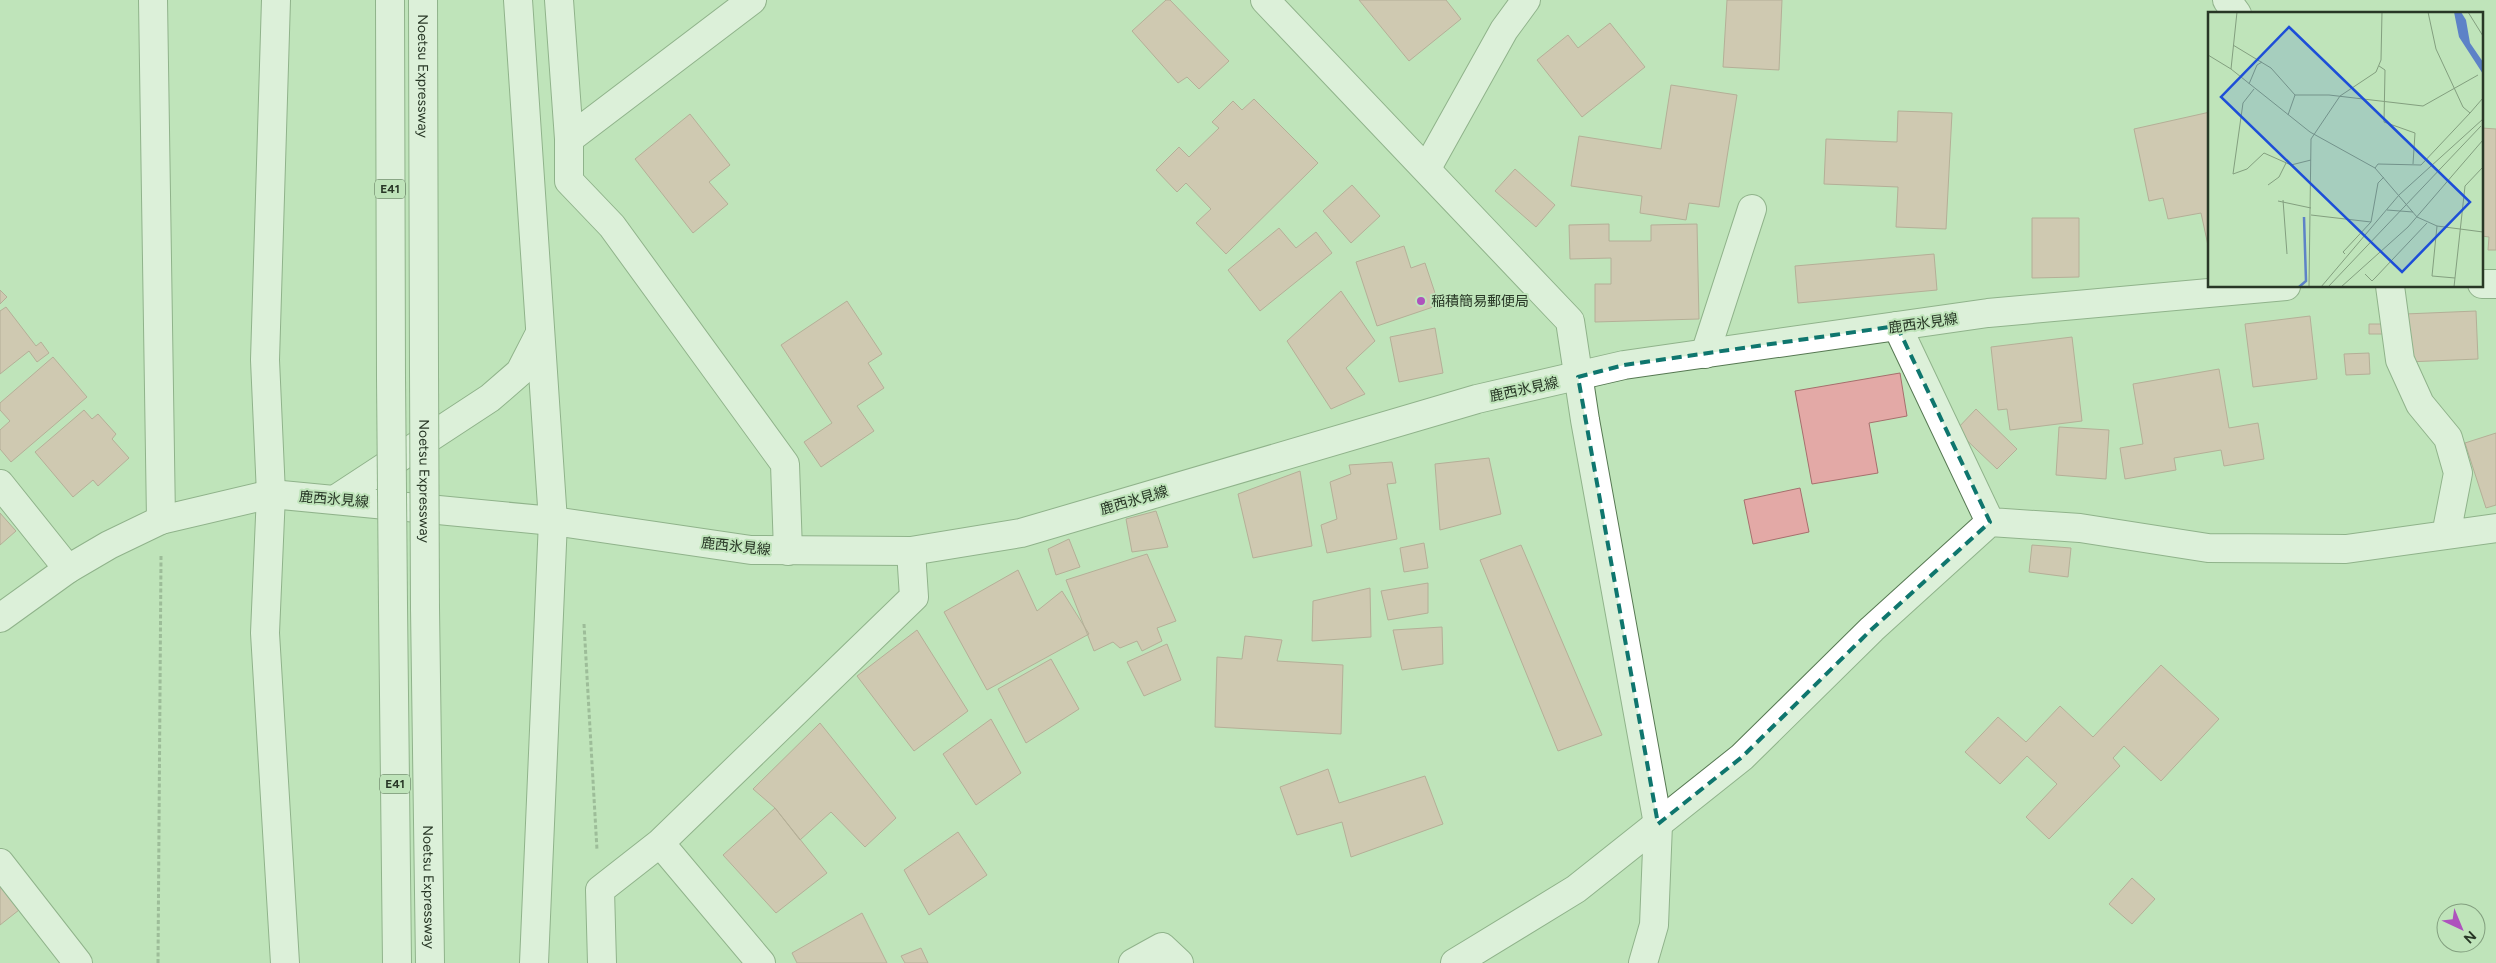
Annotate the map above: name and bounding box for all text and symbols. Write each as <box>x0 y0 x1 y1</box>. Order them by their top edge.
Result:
inset map <box>2208 12 2484 288</box>
street label: Noetsu Expressway <box>414 14 431 138</box>
road number: E41 <box>375 180 405 198</box>
place label: 稲積簡易郵便局 <box>1431 293 1529 310</box>
marker: 稲積簡易郵便局 <box>1415 295 1427 307</box>
street label: 鹿西氷見線 <box>1887 310 1959 337</box>
street label: 鹿西氷見線 <box>1488 374 1560 405</box>
street label: Noetsu Expressway <box>415 419 433 543</box>
street label: 鹿西氷見線 <box>1098 483 1170 518</box>
street label: 鹿西氷見線 <box>298 488 370 511</box>
street label: 鹿西氷見線 <box>700 534 772 559</box>
road number: E41 <box>380 774 410 794</box>
street label: Noetsu Expressway <box>419 825 438 950</box>
north arrow <box>2436 903 2486 953</box>
text: N <box>2460 927 2479 947</box>

